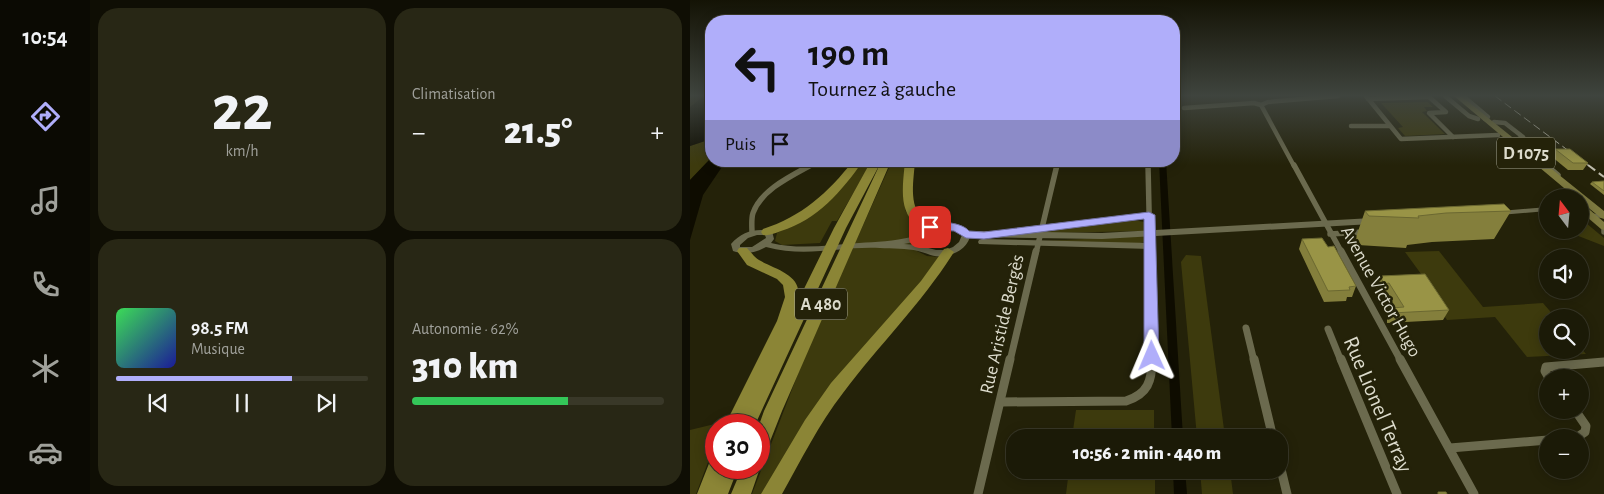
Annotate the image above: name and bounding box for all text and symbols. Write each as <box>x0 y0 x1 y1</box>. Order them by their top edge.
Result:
text: 10:54 <box>23 26 68 48</box>
icon: left <box>725 35 790 100</box>
text: 190 m <box>808 37 889 72</box>
text: 22 <box>211 77 273 142</box>
text: Tournez à gauche <box>808 78 956 100</box>
text: Climatisation <box>412 86 496 102</box>
icon: directions <box>28 99 63 134</box>
text: 21.5° <box>504 113 572 151</box>
text: − <box>412 119 425 147</box>
text: + <box>651 119 664 147</box>
icon: arrive <box>766 130 794 158</box>
text: Puis <box>725 135 756 154</box>
road number: D 1075 <box>1497 138 1555 168</box>
text: km/h <box>225 143 259 159</box>
icon: music <box>28 183 63 218</box>
north arrow <box>1539 189 1589 239</box>
map controls <box>1539 189 1589 479</box>
pin <box>909 206 951 248</box>
icon: arrive <box>916 213 944 241</box>
street label: Avenue Victor Hugo <box>1337 223 1424 360</box>
button: sound <box>1539 249 1589 299</box>
street label: Rue Aristide Bergès <box>977 253 1028 396</box>
icon: phone <box>28 267 63 302</box>
road number: A 480 <box>795 288 847 320</box>
button: search <box>1539 309 1589 359</box>
text: 98.5 FM <box>191 319 249 338</box>
text: Autonomie · 62% <box>412 321 519 337</box>
position arrow <box>1125 329 1177 381</box>
street label: Rue Lionel Terray <box>1340 333 1417 476</box>
text: Musique <box>191 341 245 357</box>
text: 310 km <box>412 348 518 386</box>
icon: climate <box>28 351 63 386</box>
button: + <box>1539 369 1589 419</box>
icon: previous <box>144 389 172 417</box>
icon: pause <box>228 389 256 417</box>
icon: next <box>312 389 340 417</box>
speed limit sign: 30 <box>705 414 770 479</box>
button: − <box>1539 429 1589 479</box>
icon: car <box>28 435 63 470</box>
text: 10:56 · 2 min · 440 m <box>1073 444 1221 463</box>

